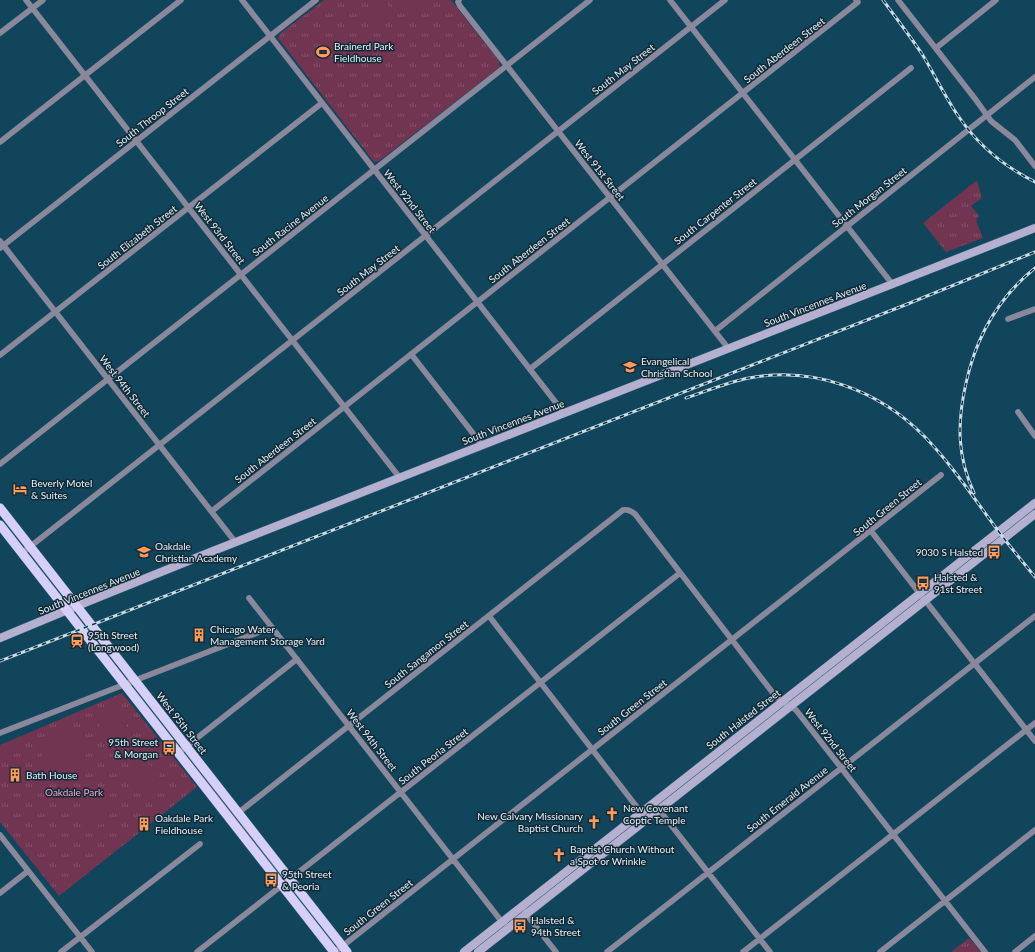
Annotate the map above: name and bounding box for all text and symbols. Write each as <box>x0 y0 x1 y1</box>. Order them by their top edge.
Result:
street label: South Aberdeen Street <box>741 14 827 85</box>
place label: Brainerd Park Fieldhouse <box>334 40 394 64</box>
street label: South May Street <box>589 41 657 97</box>
sports icon: Brainerd Park Fieldhouse <box>315 44 331 60</box>
street label: South Throop Street <box>113 85 191 149</box>
street label: West 91st Street <box>573 137 628 203</box>
street label: South Morgan Street <box>829 164 909 230</box>
street label: West 92nd Street <box>382 167 439 235</box>
street label: South Carpenter Street <box>671 175 759 247</box>
street label: South Racine Avenue <box>250 192 330 258</box>
street label: West 93rd Street <box>192 200 248 267</box>
street label: South Elizabeth Street <box>95 202 179 272</box>
street label: South Aberdeen Street <box>486 214 572 285</box>
street label: South May Street <box>334 242 402 298</box>
street label: South Vincennes Avenue <box>762 279 868 329</box>
street label: West 94th Street <box>97 353 153 420</box>
place label: Evangelical Christian School <box>641 355 712 379</box>
school or university icon: Evangelical Christian School <box>622 359 638 375</box>
street label: South Vincennes Avenue <box>460 397 566 447</box>
street label: South Aberdeen Street <box>232 414 318 485</box>
street label: South Green Street <box>851 476 924 538</box>
place label: Beverly Motel & Suites <box>31 477 92 501</box>
hotel icon: Beverly Motel & Suites <box>12 481 28 497</box>
place label: Oakdale Christian Academy <box>155 540 238 564</box>
school or university icon: Oakdale Christian Academy <box>136 544 152 560</box>
bus stop icon: 9030 S Halsted <box>986 544 1002 560</box>
place label: 9030 S Halsted <box>916 546 983 558</box>
street label: South Vincennes Avenue <box>36 565 142 617</box>
place label: Halsted & 91st Street <box>934 571 983 595</box>
bus stop icon: Halsted & 91st Street <box>915 575 931 591</box>
street label: South Sangamon Street <box>382 617 471 690</box>
place label: Chicago Water Management Storage Yard <box>210 623 325 647</box>
building icon: Chicago Water Management Storage Yard <box>191 627 207 643</box>
place label: 95th Street (Longwood) <box>88 629 140 653</box>
station icon: 95th Street (Longwood) <box>69 633 85 649</box>
street label: South Green Street <box>595 676 669 738</box>
street label: South Halsted Street <box>704 686 783 752</box>
street label: West 95th Street <box>154 690 210 757</box>
street label: West 92nd Street <box>803 706 860 774</box>
street label: West 94th Street <box>344 707 400 774</box>
street label: South Peoria Street <box>396 725 470 787</box>
place label: 95th Street & Morgan <box>108 736 158 760</box>
bus stop icon: 95th Street & Morgan <box>161 740 177 756</box>
street label: South Emerald Avenue <box>744 764 830 834</box>
building icon: Bath House <box>7 767 23 783</box>
place label: Bath House <box>26 769 77 781</box>
park label: Oakdale Park <box>45 786 104 798</box>
place label: New Covenant Coptic Temple <box>623 802 688 826</box>
church icon: New Covenant Coptic Temple <box>604 806 620 822</box>
place label: New Calvary Missionary Baptist Church <box>477 810 584 834</box>
place label: Oakdale Park Fieldhouse <box>155 812 214 836</box>
church icon: New Calvary Missionary Baptist Church <box>586 814 602 830</box>
building icon: Oakdale Park Fieldhouse <box>136 816 152 832</box>
place label: Baptist Church Without a Spot or Wrinkle <box>570 843 675 867</box>
church icon: Baptist Church Without a Spot or Wrinkle <box>551 847 567 863</box>
place label: 95th Street & Peoria <box>282 868 332 892</box>
bus stop icon: 95th Street & Peoria <box>263 872 279 888</box>
street label: South Green Street <box>341 876 415 938</box>
place label: Halsted & 94th Street <box>531 914 581 938</box>
bus stop icon: Halsted & 94th Street <box>512 918 528 934</box>

